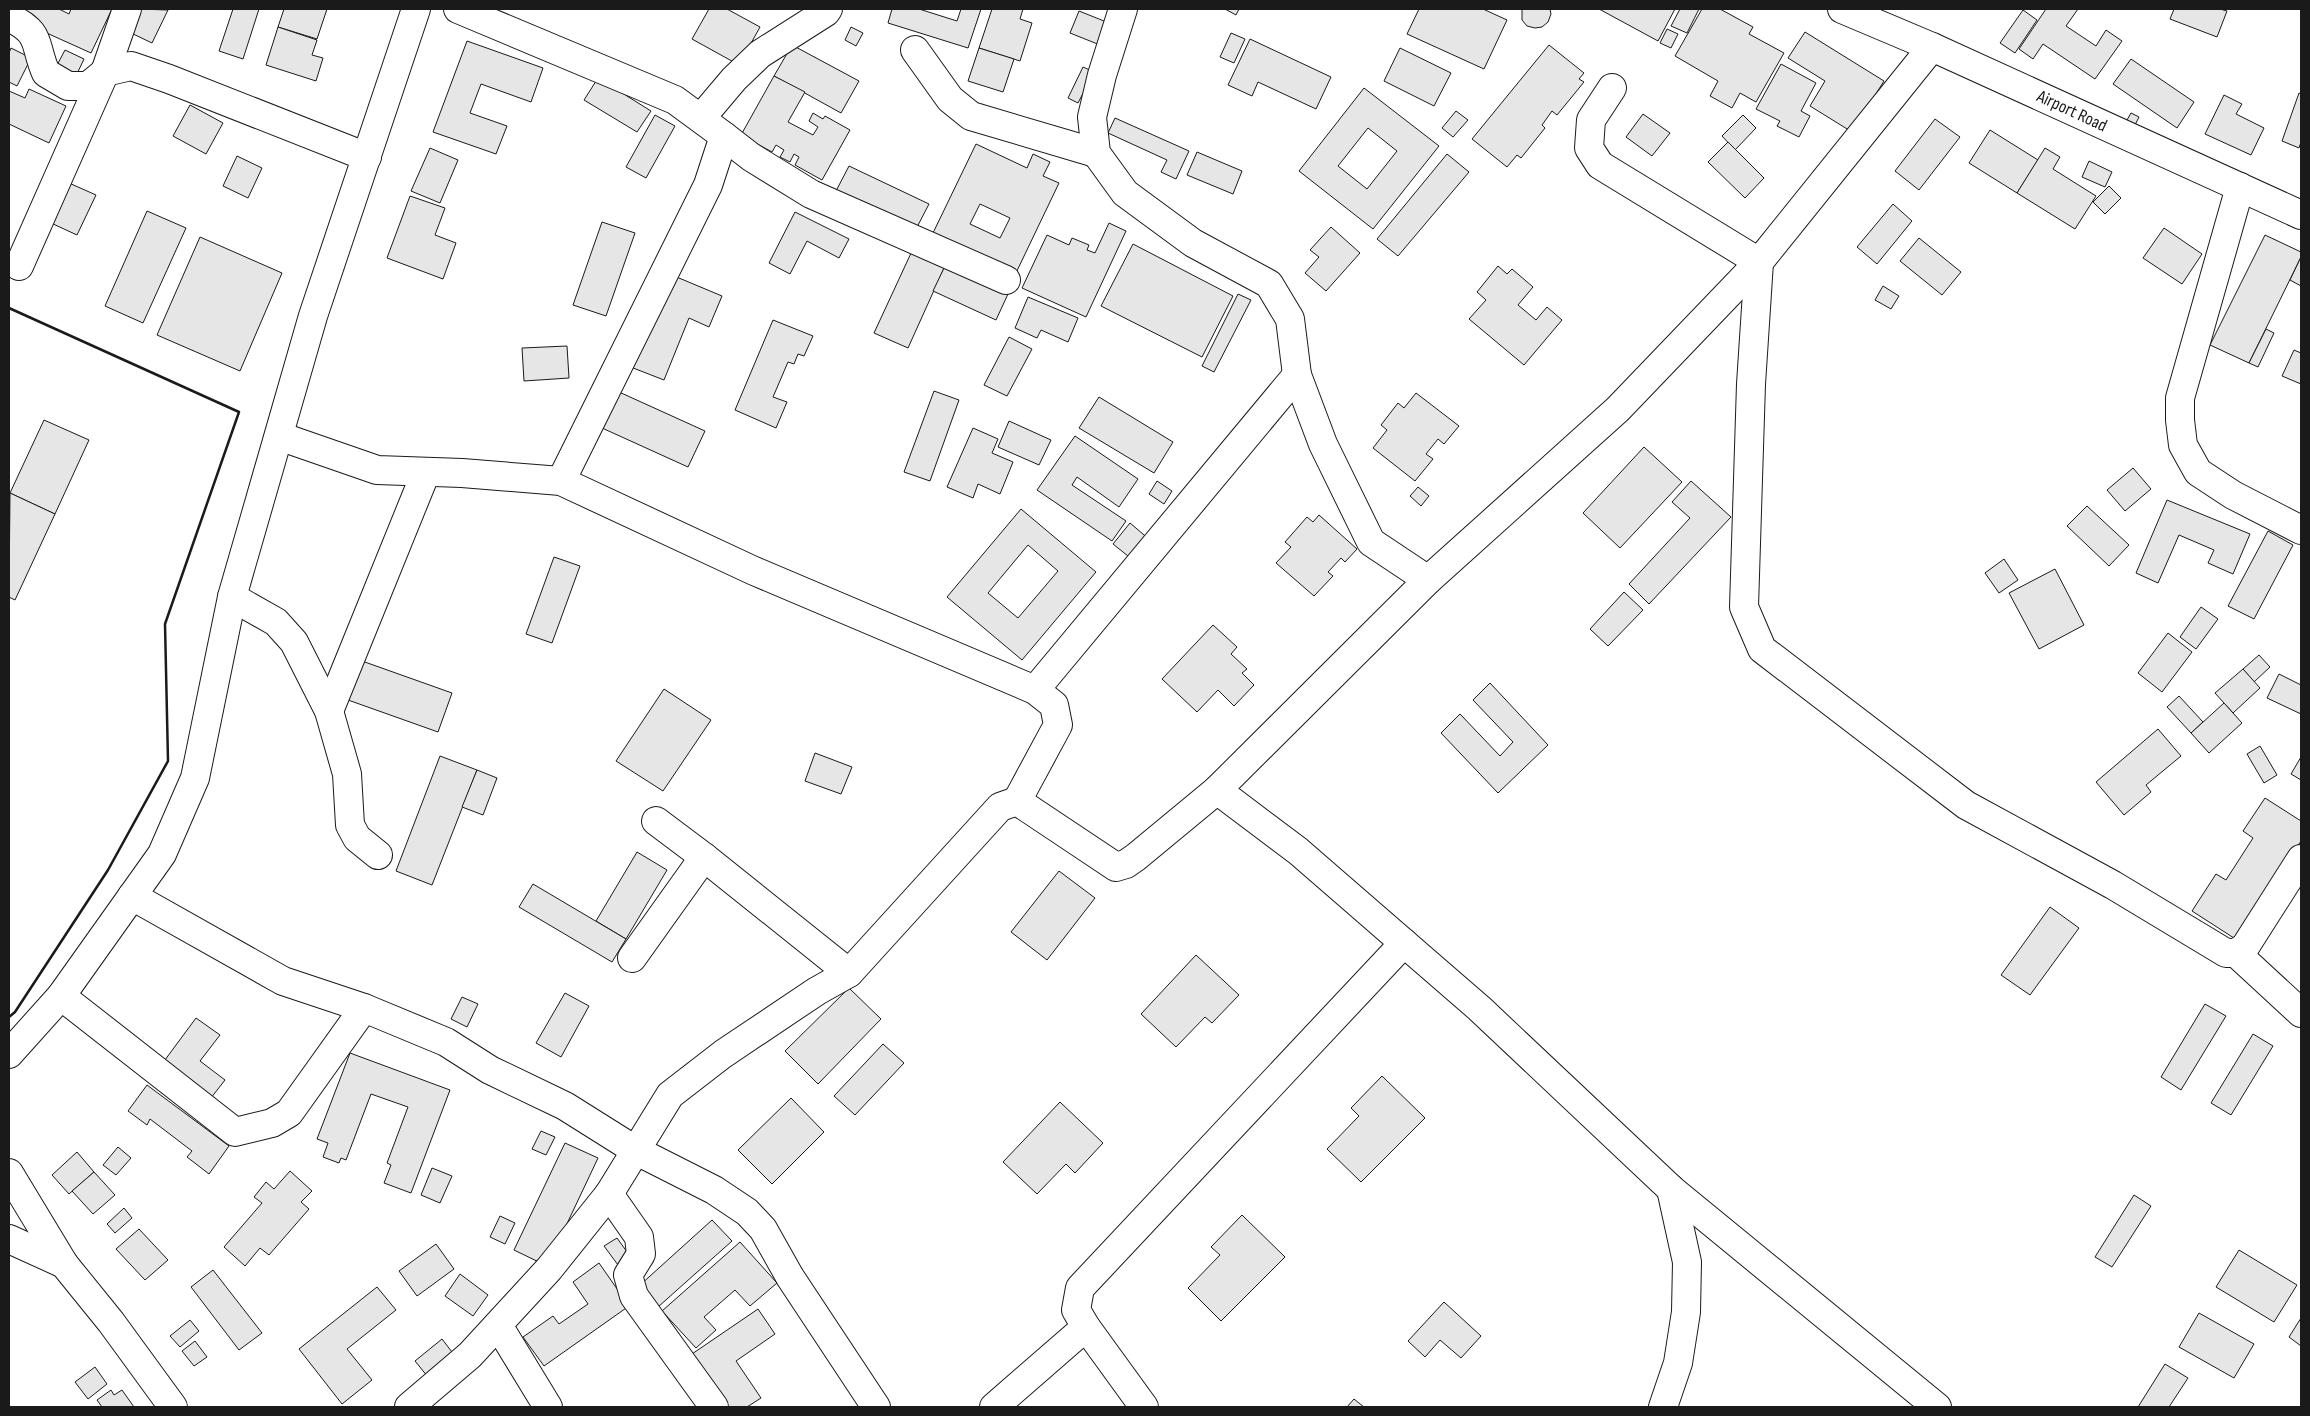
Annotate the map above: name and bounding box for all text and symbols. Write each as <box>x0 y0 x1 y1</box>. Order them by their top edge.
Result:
street label: Airport Road <box>2033 85 2110 136</box>

